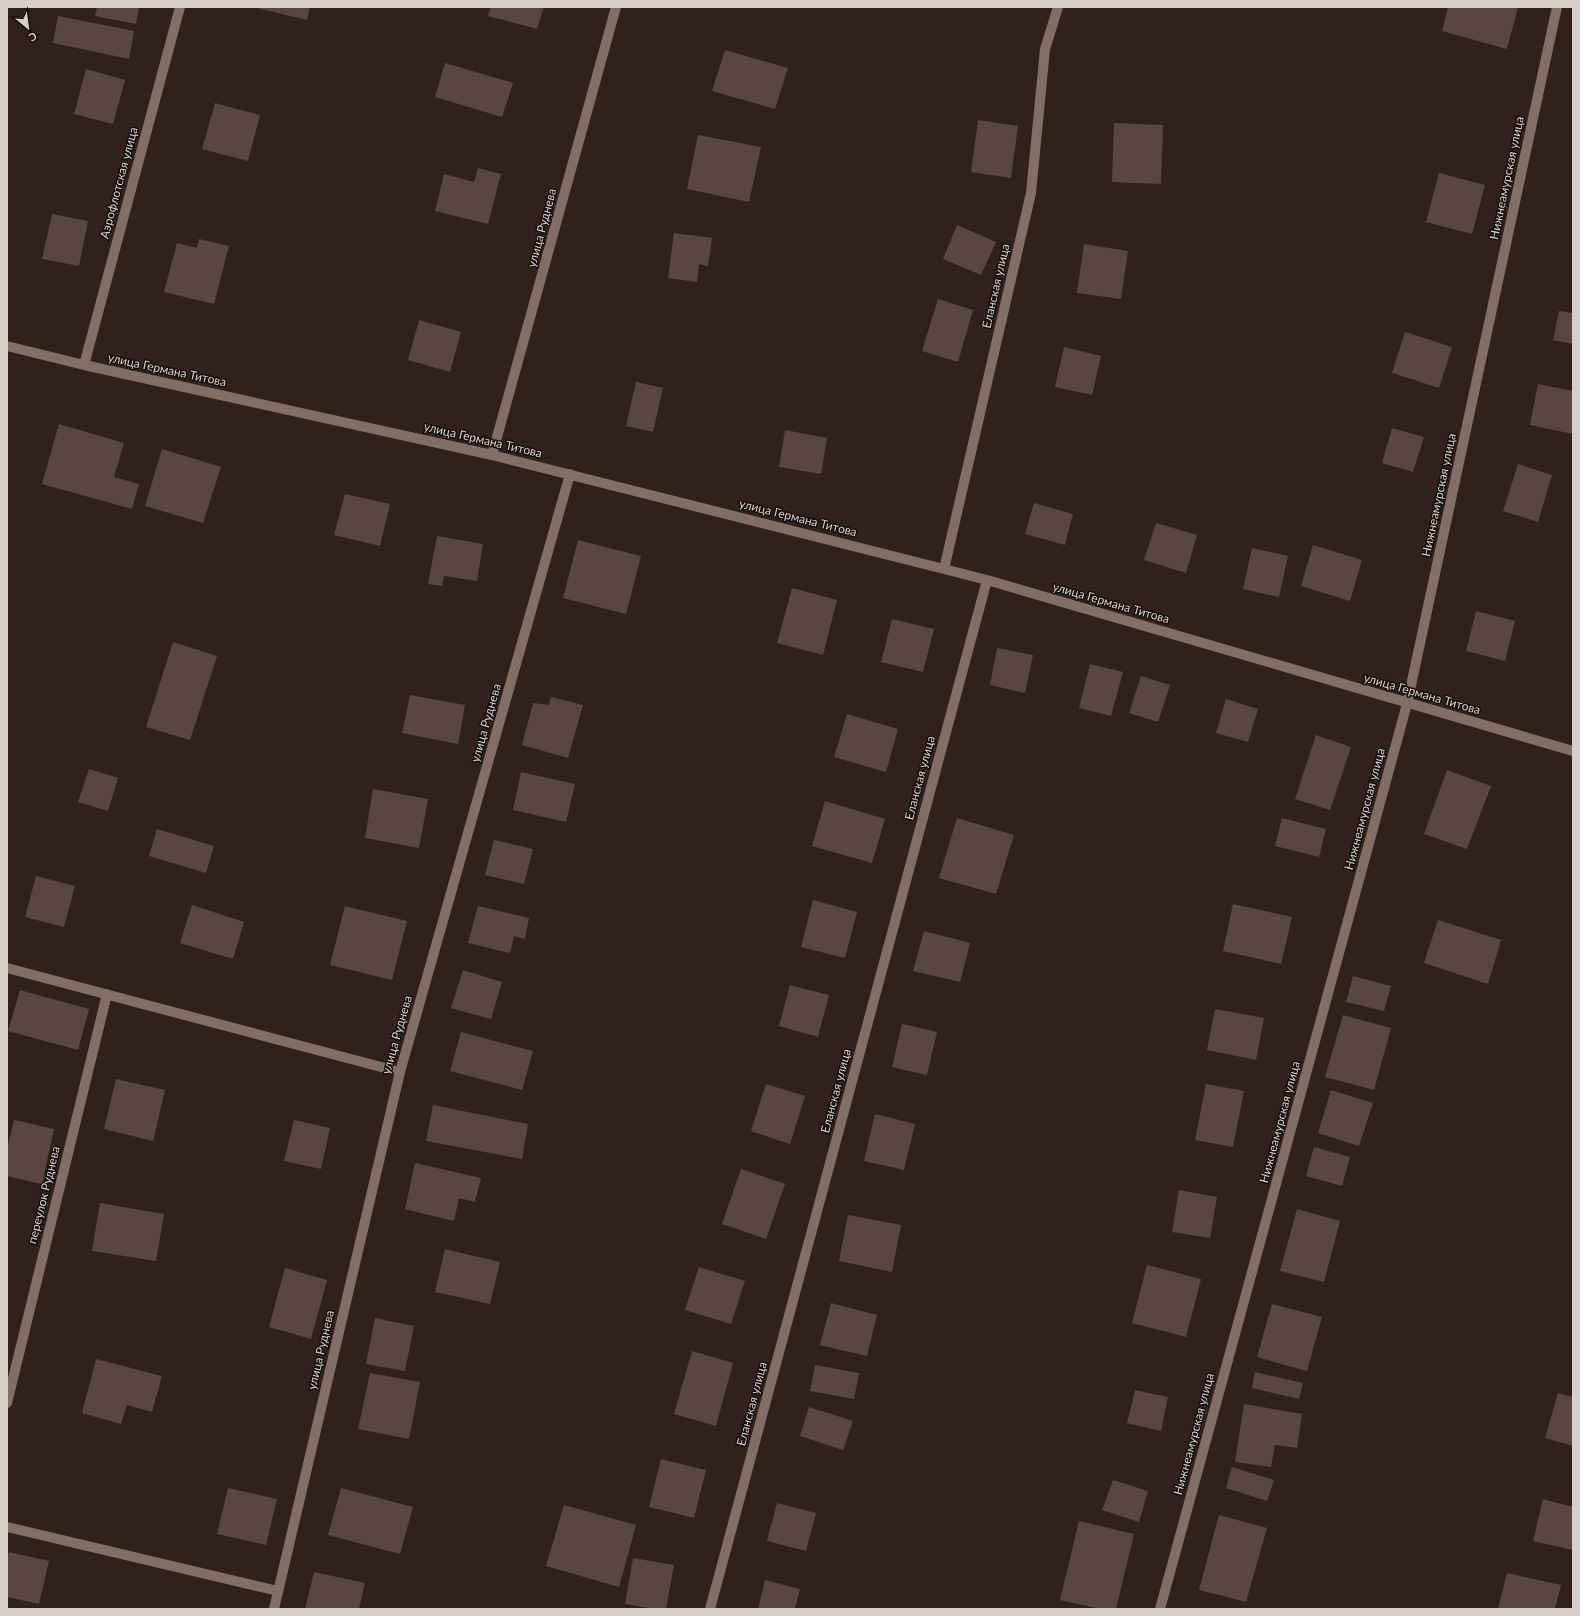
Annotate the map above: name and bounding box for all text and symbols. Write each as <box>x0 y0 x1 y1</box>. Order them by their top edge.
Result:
north arrow <box>8 8 48 48</box>
text: С <box>26 30 39 45</box>
street label: Нижнеамурская улица <box>1486 115 1527 241</box>
street label: Аэрофлотская улица <box>96 125 141 240</box>
street label: улица Руднева <box>524 187 559 269</box>
street label: Еланская улица <box>978 242 1013 330</box>
street label: улица Германа Титова <box>106 350 228 389</box>
street label: улица Германа Титова <box>423 419 544 460</box>
street label: Нижнеамурская улица <box>1418 432 1459 558</box>
street label: улица Германа Титова <box>738 496 859 539</box>
street label: улица Германа Титова <box>1051 579 1171 626</box>
street label: улица Германа Титова <box>1362 670 1482 717</box>
street label: улица Руднева <box>467 682 504 764</box>
street label: Еланская улица <box>901 734 938 822</box>
street label: Нижнеамурская улица <box>1341 746 1388 871</box>
street label: улица Руднева <box>378 994 415 1076</box>
street label: Еланская улица <box>817 1047 854 1135</box>
street label: Нижнеамурская улица <box>1256 1059 1303 1184</box>
street label: переулок Руднева <box>24 1145 63 1245</box>
street label: улица Руднева <box>304 1309 337 1391</box>
street label: Еланская улица <box>733 1360 770 1448</box>
street label: Нижнеамурская улица <box>1170 1371 1217 1496</box>

